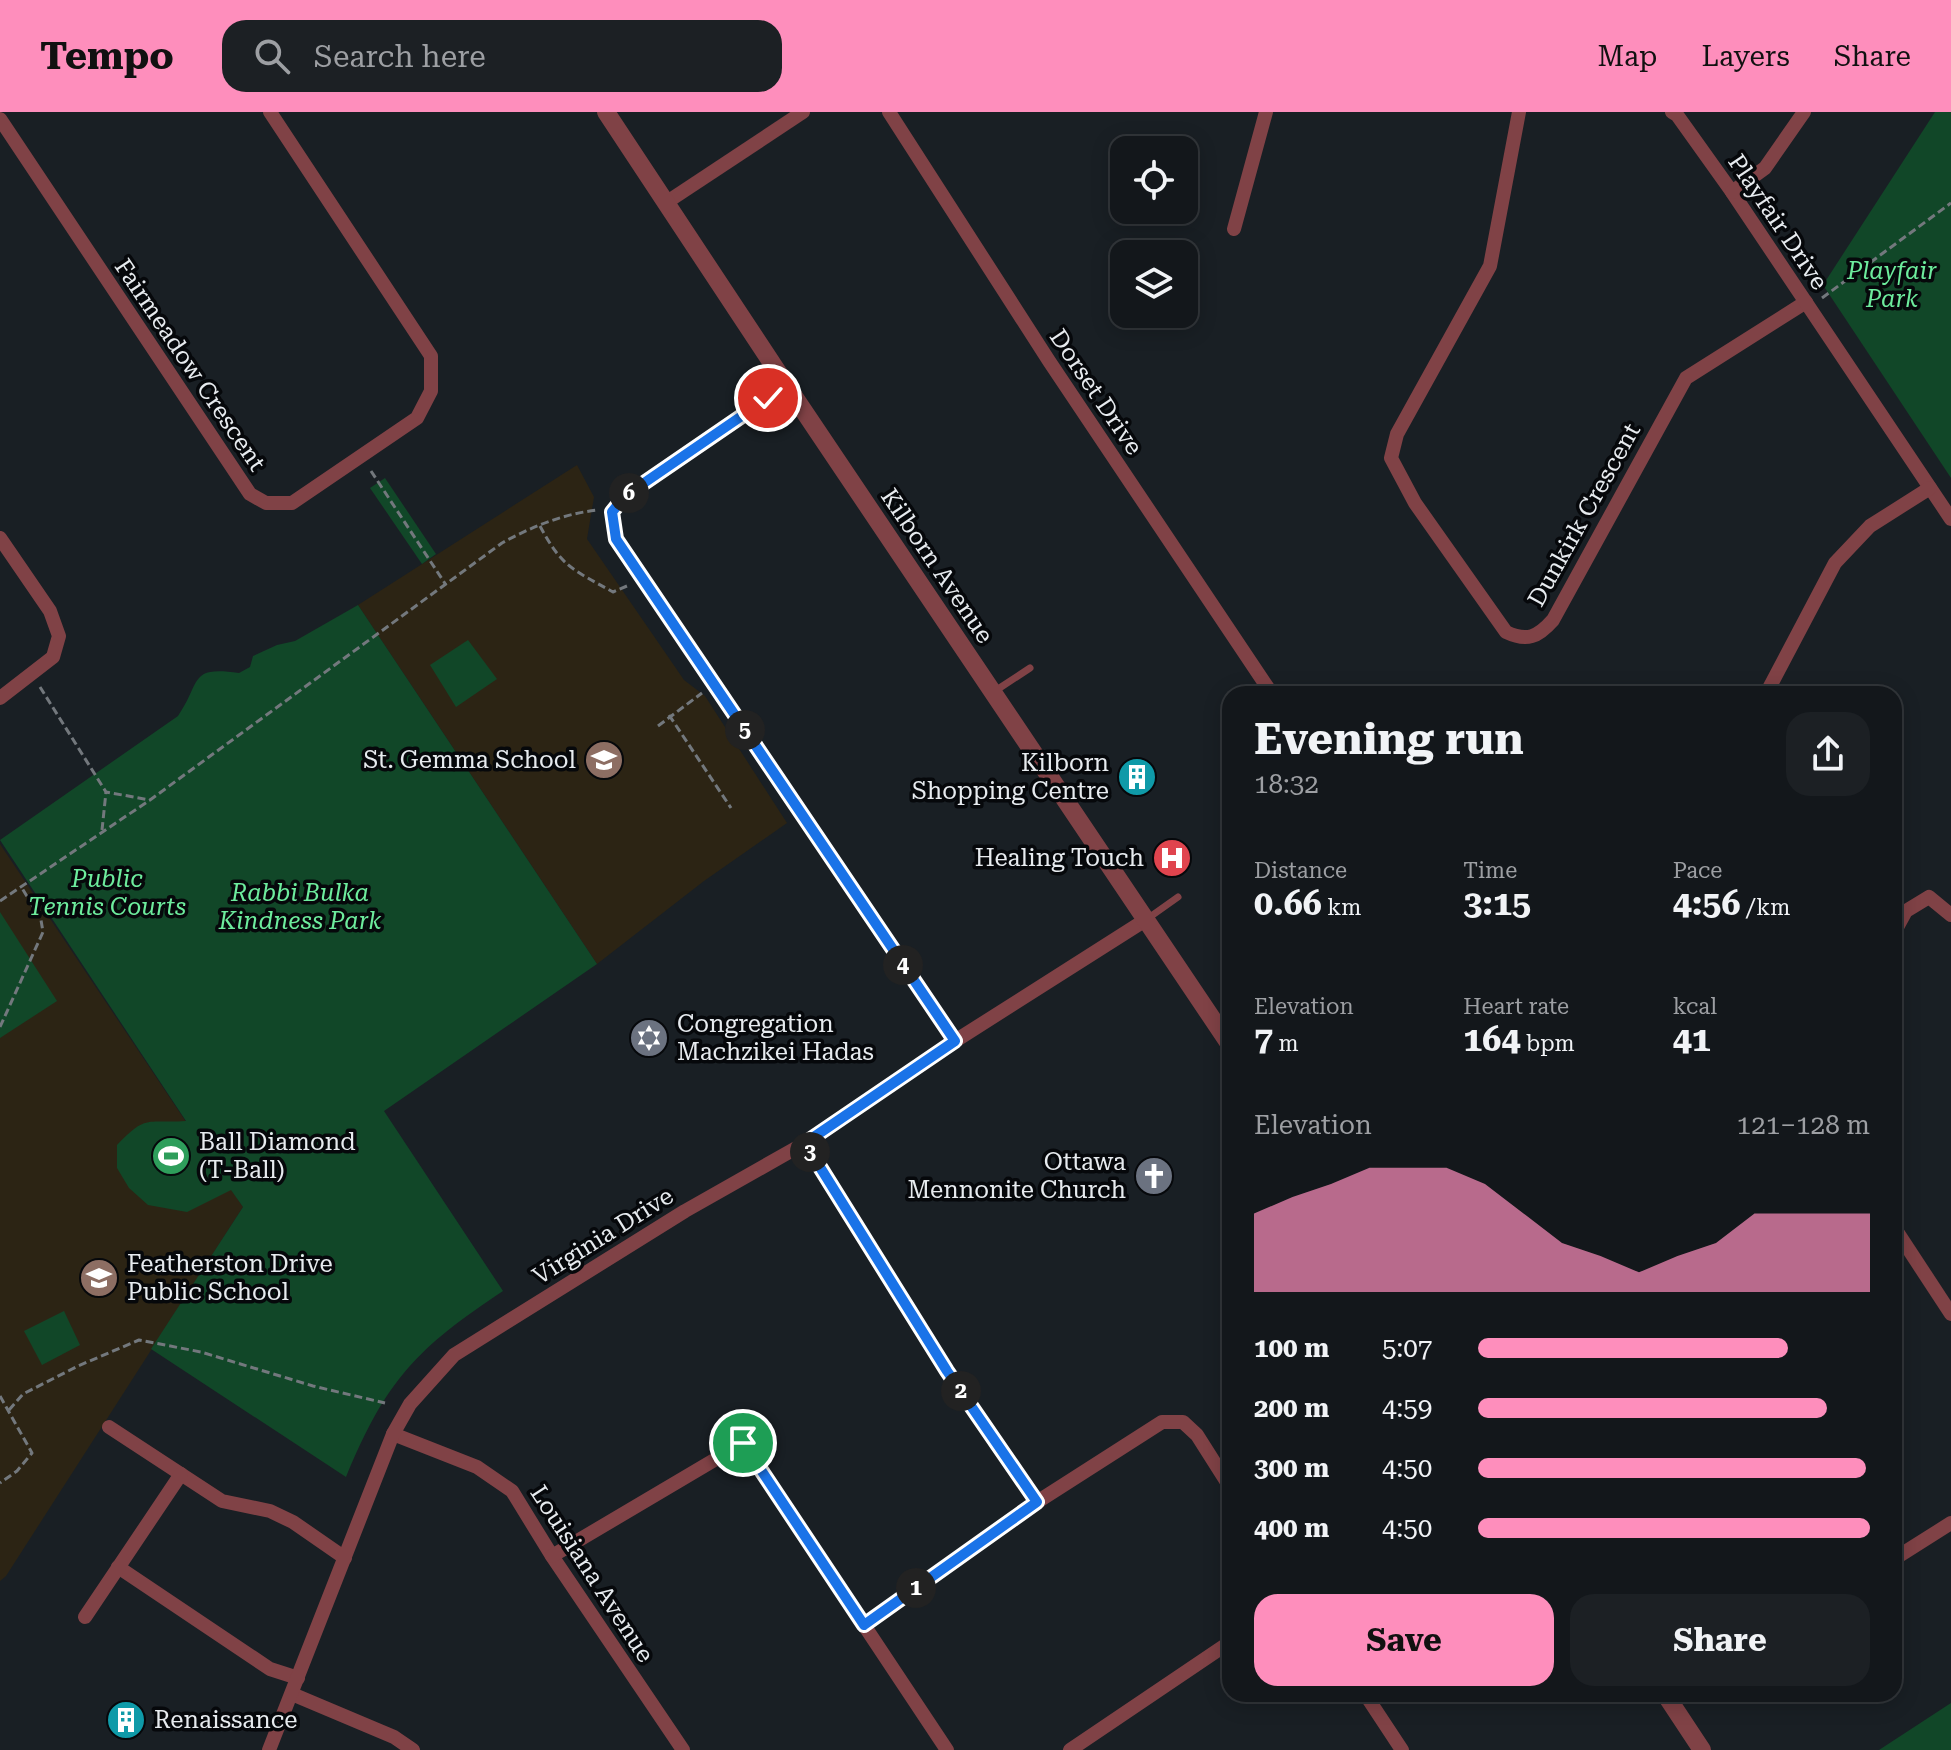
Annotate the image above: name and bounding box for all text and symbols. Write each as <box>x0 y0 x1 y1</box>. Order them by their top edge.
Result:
search box <box>222 20 782 92</box>
text: Tempo <box>40 34 174 78</box>
icon: search <box>250 34 294 78</box>
text: Search here <box>314 39 486 74</box>
text: Map <box>1598 40 1657 73</box>
text: Layers <box>1701 40 1790 73</box>
text: Share <box>1834 40 1911 73</box>
map controls <box>1110 136 1198 328</box>
button: locate <box>1110 136 1198 224</box>
street label: Playfair Drive <box>1722 149 1834 295</box>
button: layers <box>1110 240 1198 328</box>
street label: Fairmeadow Crescent <box>109 254 271 476</box>
park label: Playfair Park <box>1846 257 1937 313</box>
street label: Dorset Drive <box>1044 324 1148 460</box>
pin <box>734 364 802 432</box>
icon: check <box>746 376 790 420</box>
street label: Dunkirk Crescent <box>1522 418 1646 611</box>
pin: 6 <box>609 473 649 513</box>
text: 6 <box>623 480 635 505</box>
street label: Kilborn Avenue <box>875 483 999 649</box>
pin: 5 <box>725 710 765 750</box>
button: share <box>1786 712 1870 796</box>
text: Evening run <box>1254 713 1524 765</box>
text: 5 <box>739 717 751 742</box>
school or university icon: St. Gemma School <box>583 739 625 781</box>
place label: St. Gemma School <box>363 746 576 774</box>
place label: Kilborn Shopping Centre <box>912 749 1109 805</box>
building icon: Kilborn Shopping Centre <box>1116 756 1158 798</box>
text: 18:32 <box>1254 769 1319 799</box>
hospital icon: Healing Touch <box>1151 837 1193 879</box>
place label: Healing Touch <box>975 844 1144 872</box>
text: Distance <box>1254 858 1347 883</box>
text: Time <box>1463 858 1517 883</box>
text: Pace <box>1673 858 1722 883</box>
park label: Public Tennis Courts <box>28 865 186 921</box>
park label: Rabbi Bulka Kindness Park <box>218 879 381 935</box>
text: 0.66 <box>1254 883 1322 923</box>
text: 3:15 <box>1463 883 1531 923</box>
text: 4:56 <box>1673 883 1740 923</box>
text: km <box>1322 895 1361 920</box>
text: /km <box>1740 895 1790 920</box>
pin: 4 <box>883 945 923 985</box>
text: 4 <box>897 952 909 977</box>
text: Elevation <box>1254 994 1354 1019</box>
text: Heart rate <box>1463 994 1569 1019</box>
text: kcal <box>1673 994 1717 1019</box>
place label: Congregation Machzikei Hadas <box>677 1010 874 1066</box>
synagogue icon: Congregation Machzikei Hadas <box>628 1017 670 1059</box>
text: 7 <box>1254 1019 1273 1059</box>
text: 164 <box>1463 1019 1520 1059</box>
text: 41 <box>1673 1019 1711 1059</box>
text: m <box>1273 1031 1299 1056</box>
text: bpm <box>1520 1031 1575 1056</box>
text: Elevation <box>1254 1110 1372 1140</box>
text: 121–128 m <box>1737 1110 1870 1140</box>
place label: Ball Diamond (T-Ball) <box>199 1128 356 1184</box>
pin: 3 <box>790 1132 830 1172</box>
sports icon: Ball Diamond (T-Ball) <box>150 1135 192 1177</box>
text: 3 <box>804 1139 816 1164</box>
place label: Ottawa Mennonite Church <box>907 1148 1126 1204</box>
church icon: Ottawa Mennonite Church <box>1133 1155 1175 1197</box>
street label: Virginia Drive <box>528 1182 678 1290</box>
place label: Featherston Drive Public School <box>127 1250 333 1306</box>
school or university icon: Featherston Drive Public School <box>78 1257 120 1299</box>
text: 100 m <box>1254 1333 1329 1363</box>
text: 5:07 <box>1382 1333 1432 1363</box>
pin: 2 <box>941 1371 981 1411</box>
text: 2 <box>955 1378 967 1403</box>
text: 200 m <box>1254 1393 1329 1423</box>
text: 4:59 <box>1382 1393 1432 1423</box>
pin <box>709 1409 777 1477</box>
icon: arrive <box>721 1421 765 1465</box>
text: 300 m <box>1254 1453 1329 1483</box>
text: 4:50 <box>1382 1453 1432 1483</box>
street label: Louisiana Avenue <box>524 1480 660 1668</box>
text: 400 m <box>1254 1513 1329 1543</box>
text: 4:50 <box>1382 1513 1432 1543</box>
pin: 1 <box>896 1568 936 1608</box>
text: 1 <box>910 1575 922 1600</box>
button: Save <box>1254 1594 1554 1686</box>
button: Share <box>1570 1594 1870 1686</box>
building icon: Renaissance <box>105 1699 147 1741</box>
place label: Renaissance <box>154 1706 297 1734</box>

